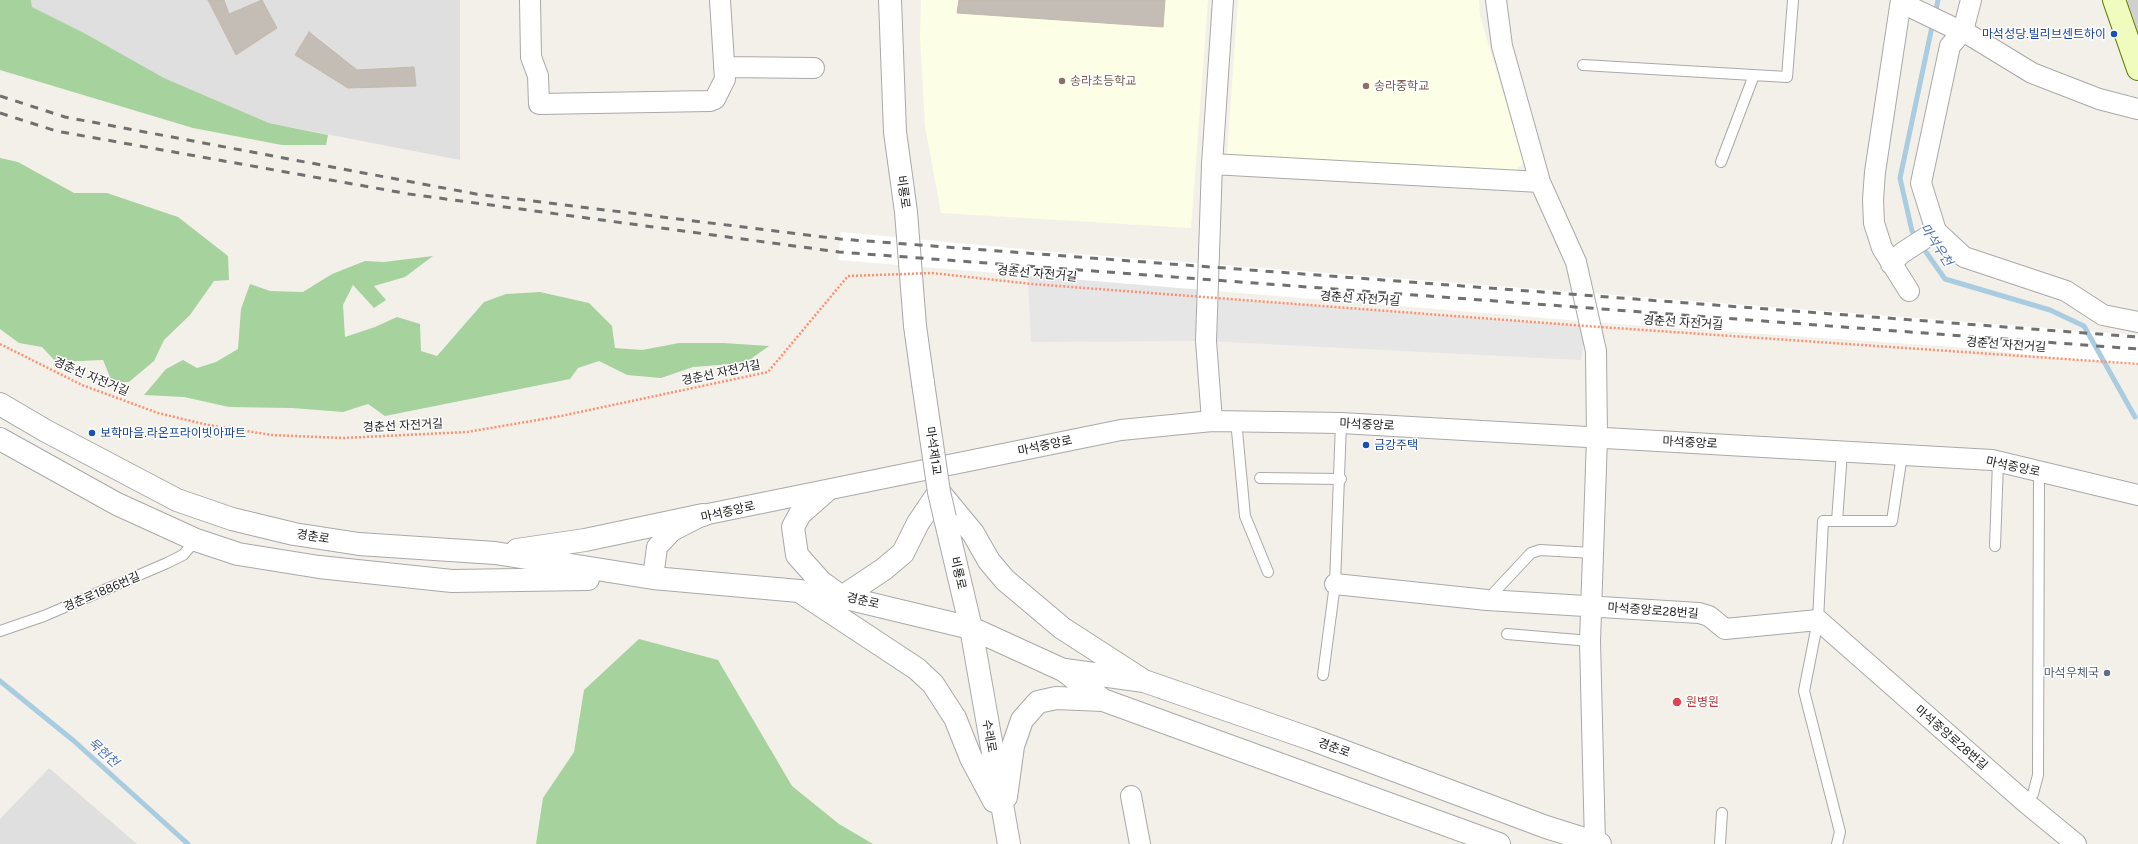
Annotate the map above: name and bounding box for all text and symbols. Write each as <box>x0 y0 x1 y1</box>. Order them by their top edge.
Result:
place label: 마석성당.빌리브센트하이 <box>1982 27 2106 41</box>
marker: 마석성당.빌리브센트하이 <box>2109 29 2119 39</box>
place label: 송라초등학교 <box>1070 74 1136 88</box>
marker: 송라초등학교 <box>1057 76 1067 86</box>
place label: 송라중학교 <box>1374 79 1429 93</box>
marker: 송라중학교 <box>1361 81 1371 91</box>
street label: 비룡로 <box>894 175 912 209</box>
water label: 마석우천 <box>1916 221 1956 269</box>
street label: 경춘선 자전거길 <box>996 263 1078 285</box>
street label: 경춘선 자전거길 <box>1319 289 1401 309</box>
street label: 경춘선 자전거길 <box>1642 313 1724 333</box>
street label: 경춘선 자전거길 <box>1965 335 2047 355</box>
street label: 경춘선 자전거길 <box>51 355 131 399</box>
street label: 경춘선 자전거길 <box>680 358 762 388</box>
street label: 마석중앙로 <box>1339 416 1395 434</box>
street label: 경춘선 자전거길 <box>363 417 443 435</box>
place label: 보학마을.라온프라이빗아파트 <box>100 426 246 440</box>
street label: 마석제1교 <box>922 426 944 476</box>
marker: 보학마을.라온프라이빗아파트 <box>87 428 97 438</box>
street label: 마석중앙로 <box>1017 433 1073 459</box>
street label: 마석중앙로 <box>1662 434 1718 452</box>
place label: 금강주택 <box>1374 438 1418 452</box>
marker: 금강주택 <box>1361 440 1371 450</box>
street label: 마석중앙로 <box>1985 454 2041 480</box>
street label: 마석중앙로 <box>699 499 757 525</box>
street label: 경춘로 <box>296 527 330 547</box>
street label: 비룡로 <box>947 555 969 591</box>
street label: 경춘로1886번길 <box>62 569 142 615</box>
street label: 경춘로 <box>845 590 881 612</box>
street label: 마석중앙로28번길 <box>1607 601 1699 621</box>
place label: 마석우체국 <box>2044 666 2099 680</box>
marker: 마석우체국 <box>2102 668 2112 678</box>
place label: 원병원 <box>1686 695 1719 709</box>
marker: 원병원 <box>1671 696 1683 708</box>
street label: 마석중앙로28번길 <box>1912 703 1990 773</box>
street label: 수레로 <box>979 718 999 754</box>
water label: 묵현천 <box>84 735 122 771</box>
street label: 경춘로 <box>1316 736 1352 760</box>

